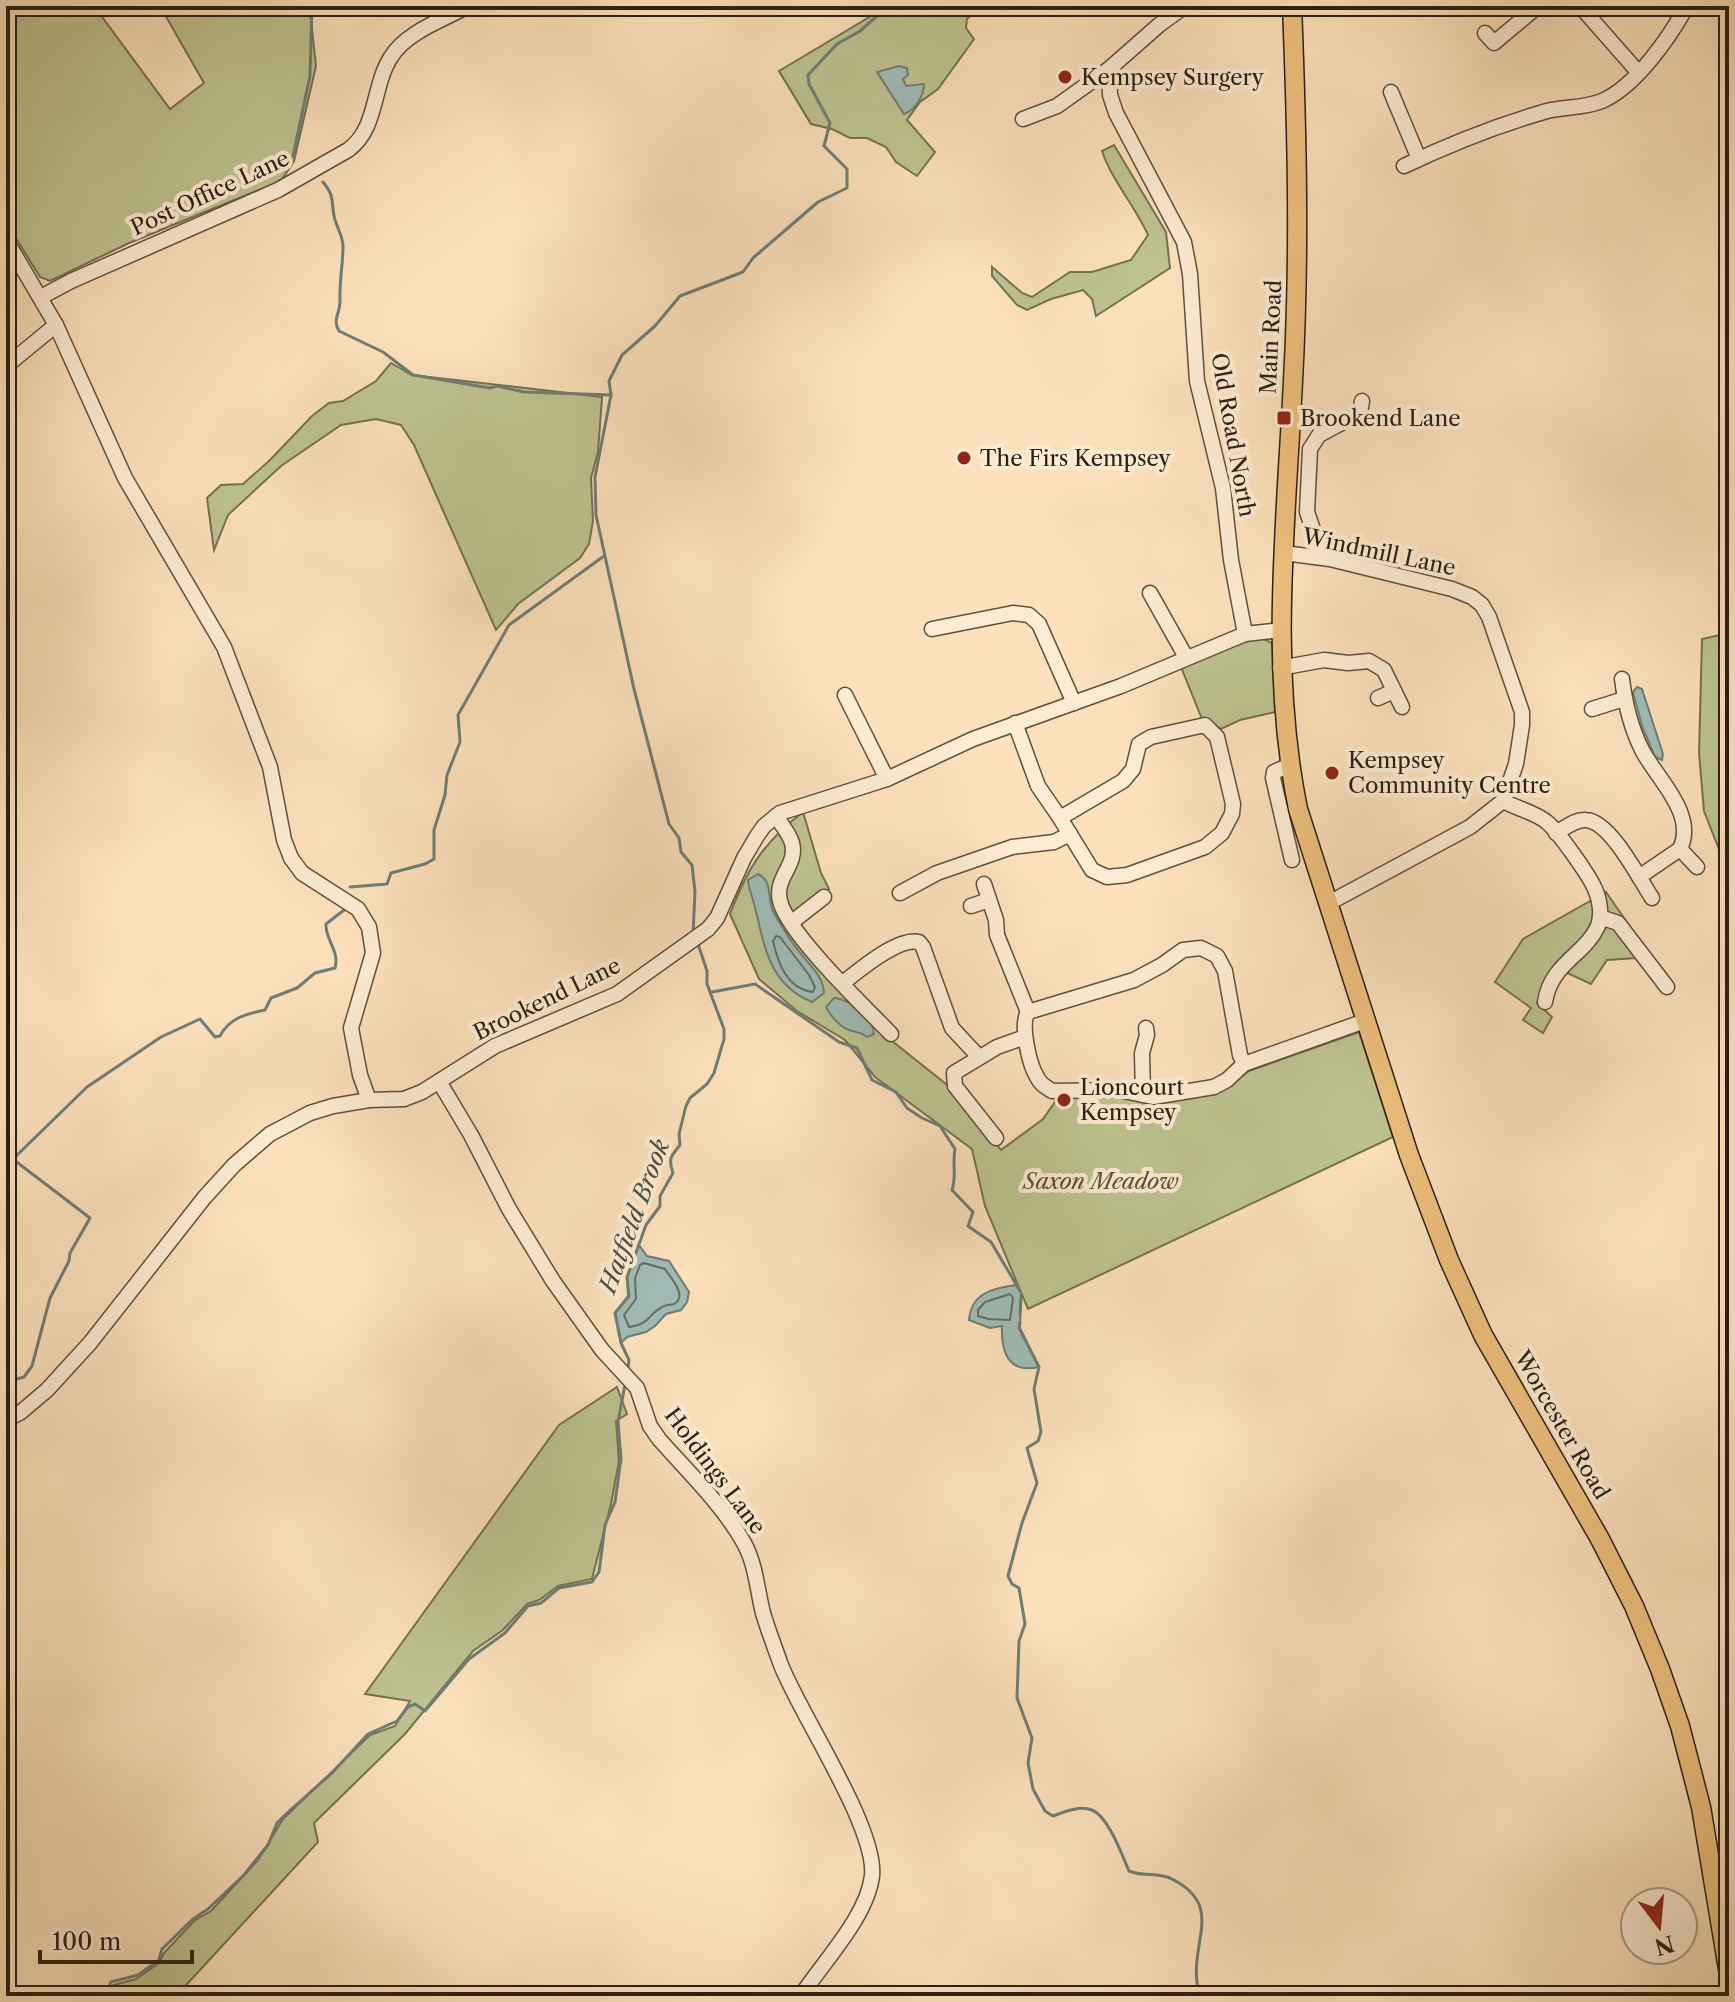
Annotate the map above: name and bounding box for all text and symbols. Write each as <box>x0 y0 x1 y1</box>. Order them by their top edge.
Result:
place label: Kempsey Surgery <box>1081 64 1265 91</box>
marker: Kempsey Surgery <box>1056 68 1074 86</box>
street label: Post Office Lane <box>126 144 294 242</box>
street label: Main Road <box>1255 279 1287 395</box>
street label: Old Road North <box>1205 351 1261 519</box>
place label: Brookend Lane <box>1300 405 1461 432</box>
marker: Brookend Lane <box>1275 409 1293 427</box>
place label: The Firs Kempsey <box>980 445 1171 472</box>
marker: The Firs Kempsey <box>955 449 973 467</box>
street label: Windmill Lane <box>1299 522 1458 581</box>
place label: Kempsey Community Centre <box>1348 747 1551 799</box>
marker: Kempsey Community Centre <box>1323 764 1341 782</box>
street label: Brookend Lane <box>469 952 625 1046</box>
place label: Lioncourt Kempsey <box>1080 1074 1184 1126</box>
marker: Lioncourt Kempsey <box>1055 1091 1073 1109</box>
water label: Hatfield Brook <box>592 1135 675 1299</box>
park label: Saxon Meadow <box>1021 1168 1179 1195</box>
street label: Worcester Road <box>1508 1345 1615 1504</box>
street label: Holdings Lane <box>659 1402 771 1540</box>
north arrow <box>1619 1886 1699 1966</box>
scale bar <box>40 1914 192 1964</box>
text: 100 m <box>52 1927 121 1956</box>
text: N <box>1651 1929 1677 1960</box>

